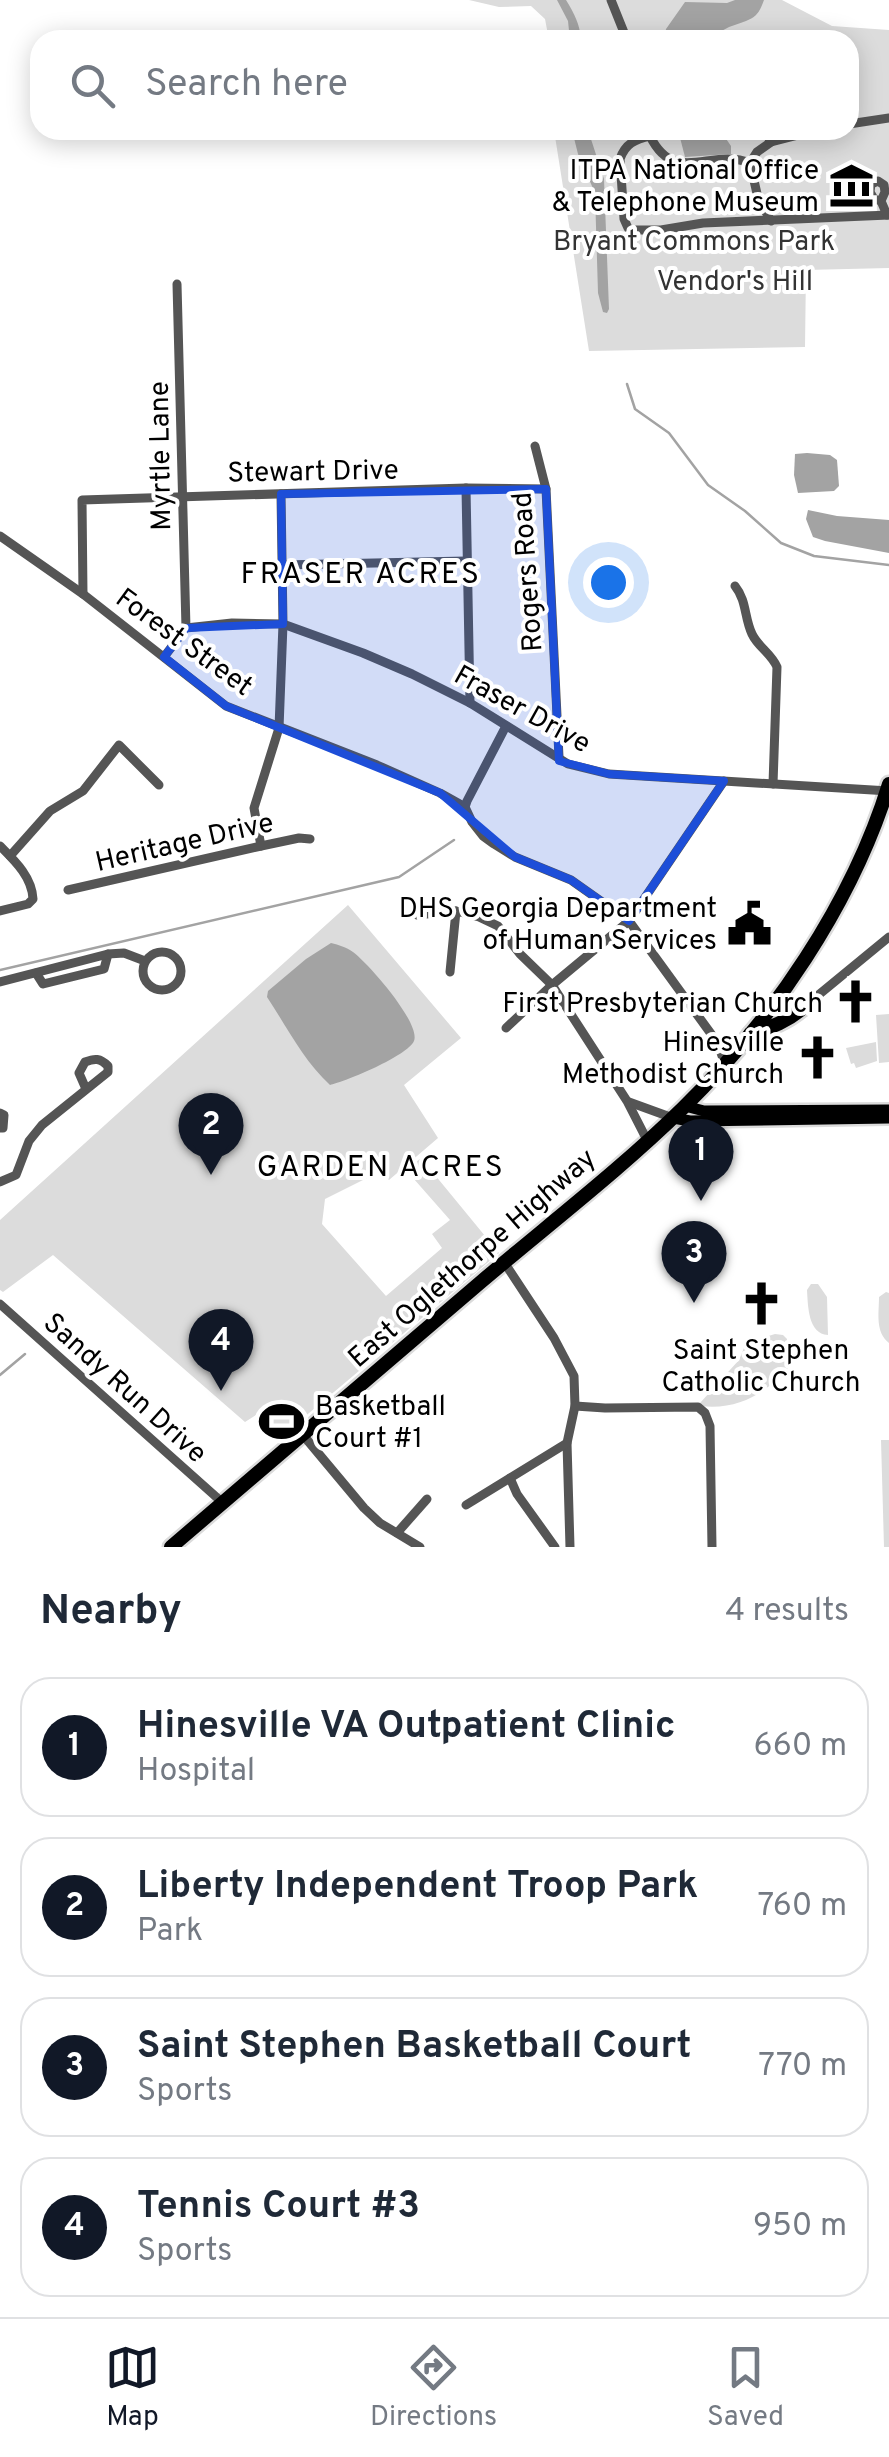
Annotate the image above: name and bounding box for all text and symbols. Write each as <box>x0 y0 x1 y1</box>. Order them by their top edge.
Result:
search box <box>30 30 859 140</box>
icon: search <box>65 58 120 113</box>
text: Search here <box>145 61 348 110</box>
place label: ITPA National Office & Telephone Museum <box>552 154 819 222</box>
museum icon: ITPA National Office & Telephone Museum <box>828 161 876 209</box>
park label: Bryant Commons Park <box>553 225 835 261</box>
park label: Vendor's Hill <box>657 265 813 301</box>
street label: Myrtle Lane <box>143 381 181 531</box>
street label: Stewart Drive <box>227 454 399 492</box>
street label: Rogers Road <box>505 491 553 653</box>
district label: FRASER ACRES <box>240 557 482 594</box>
your location <box>583 557 634 608</box>
street label: Forest Street <box>108 582 259 705</box>
street label: Fraser Drive <box>447 658 596 763</box>
street label: Heritage Drive <box>92 806 277 882</box>
place label: DHS Georgia Department of Human Services <box>399 892 717 960</box>
public building icon: DHS Georgia Department of Human Services <box>726 899 774 947</box>
church icon: First Presbyterian Church <box>832 978 880 1026</box>
place label: First Presbyterian Church <box>502 987 823 1023</box>
place label: Hinesville Methodist Church <box>562 1026 784 1094</box>
church icon: Hinesville Methodist Church <box>793 1033 841 1081</box>
pin: 2 <box>178 1092 244 1175</box>
pin: 1 <box>668 1118 734 1201</box>
street label: East Oglethorpe Highway <box>342 1142 604 1377</box>
district label: GARDEN ACRES <box>257 1150 505 1187</box>
pin: 3 <box>662 1220 726 1303</box>
church icon: Saint Stephen Catholic Church <box>737 1279 785 1327</box>
street label: Sandy Run Drive <box>35 1306 213 1472</box>
pin: 4 <box>188 1308 254 1391</box>
place label: Saint Stephen Catholic Church <box>661 1334 861 1402</box>
place label: Basketball Court #1 <box>315 1390 446 1458</box>
sports icon: Basketball Court #1 <box>258 1397 306 1445</box>
text: Nearby <box>40 1586 182 1639</box>
text: 4 results <box>725 1592 849 1632</box>
text: Hinesville VA Outpatient Clinic <box>137 1703 676 1752</box>
text: 1 <box>68 1727 81 1767</box>
text: 660 m <box>754 1727 847 1767</box>
text: Hospital <box>137 1752 255 1792</box>
text: Liberty Independent Troop Park <box>137 1863 698 1912</box>
text: 2 <box>65 1887 84 1927</box>
text: 760 m <box>758 1887 847 1927</box>
text: Park <box>137 1912 203 1952</box>
text: Saint Stephen Basketball Court <box>137 2023 691 2072</box>
text: 3 <box>65 2047 84 2087</box>
text: 770 m <box>758 2047 847 2087</box>
text: Sports <box>137 2072 232 2112</box>
text: Tennis Court #3 <box>137 2183 420 2232</box>
text: 4 <box>64 2207 85 2247</box>
text: 950 m <box>753 2207 847 2247</box>
text: Sports <box>137 2232 232 2272</box>
tab: Map <box>105 2340 160 2436</box>
tab: Directions <box>370 2340 497 2436</box>
tab: Saved <box>707 2340 784 2436</box>

